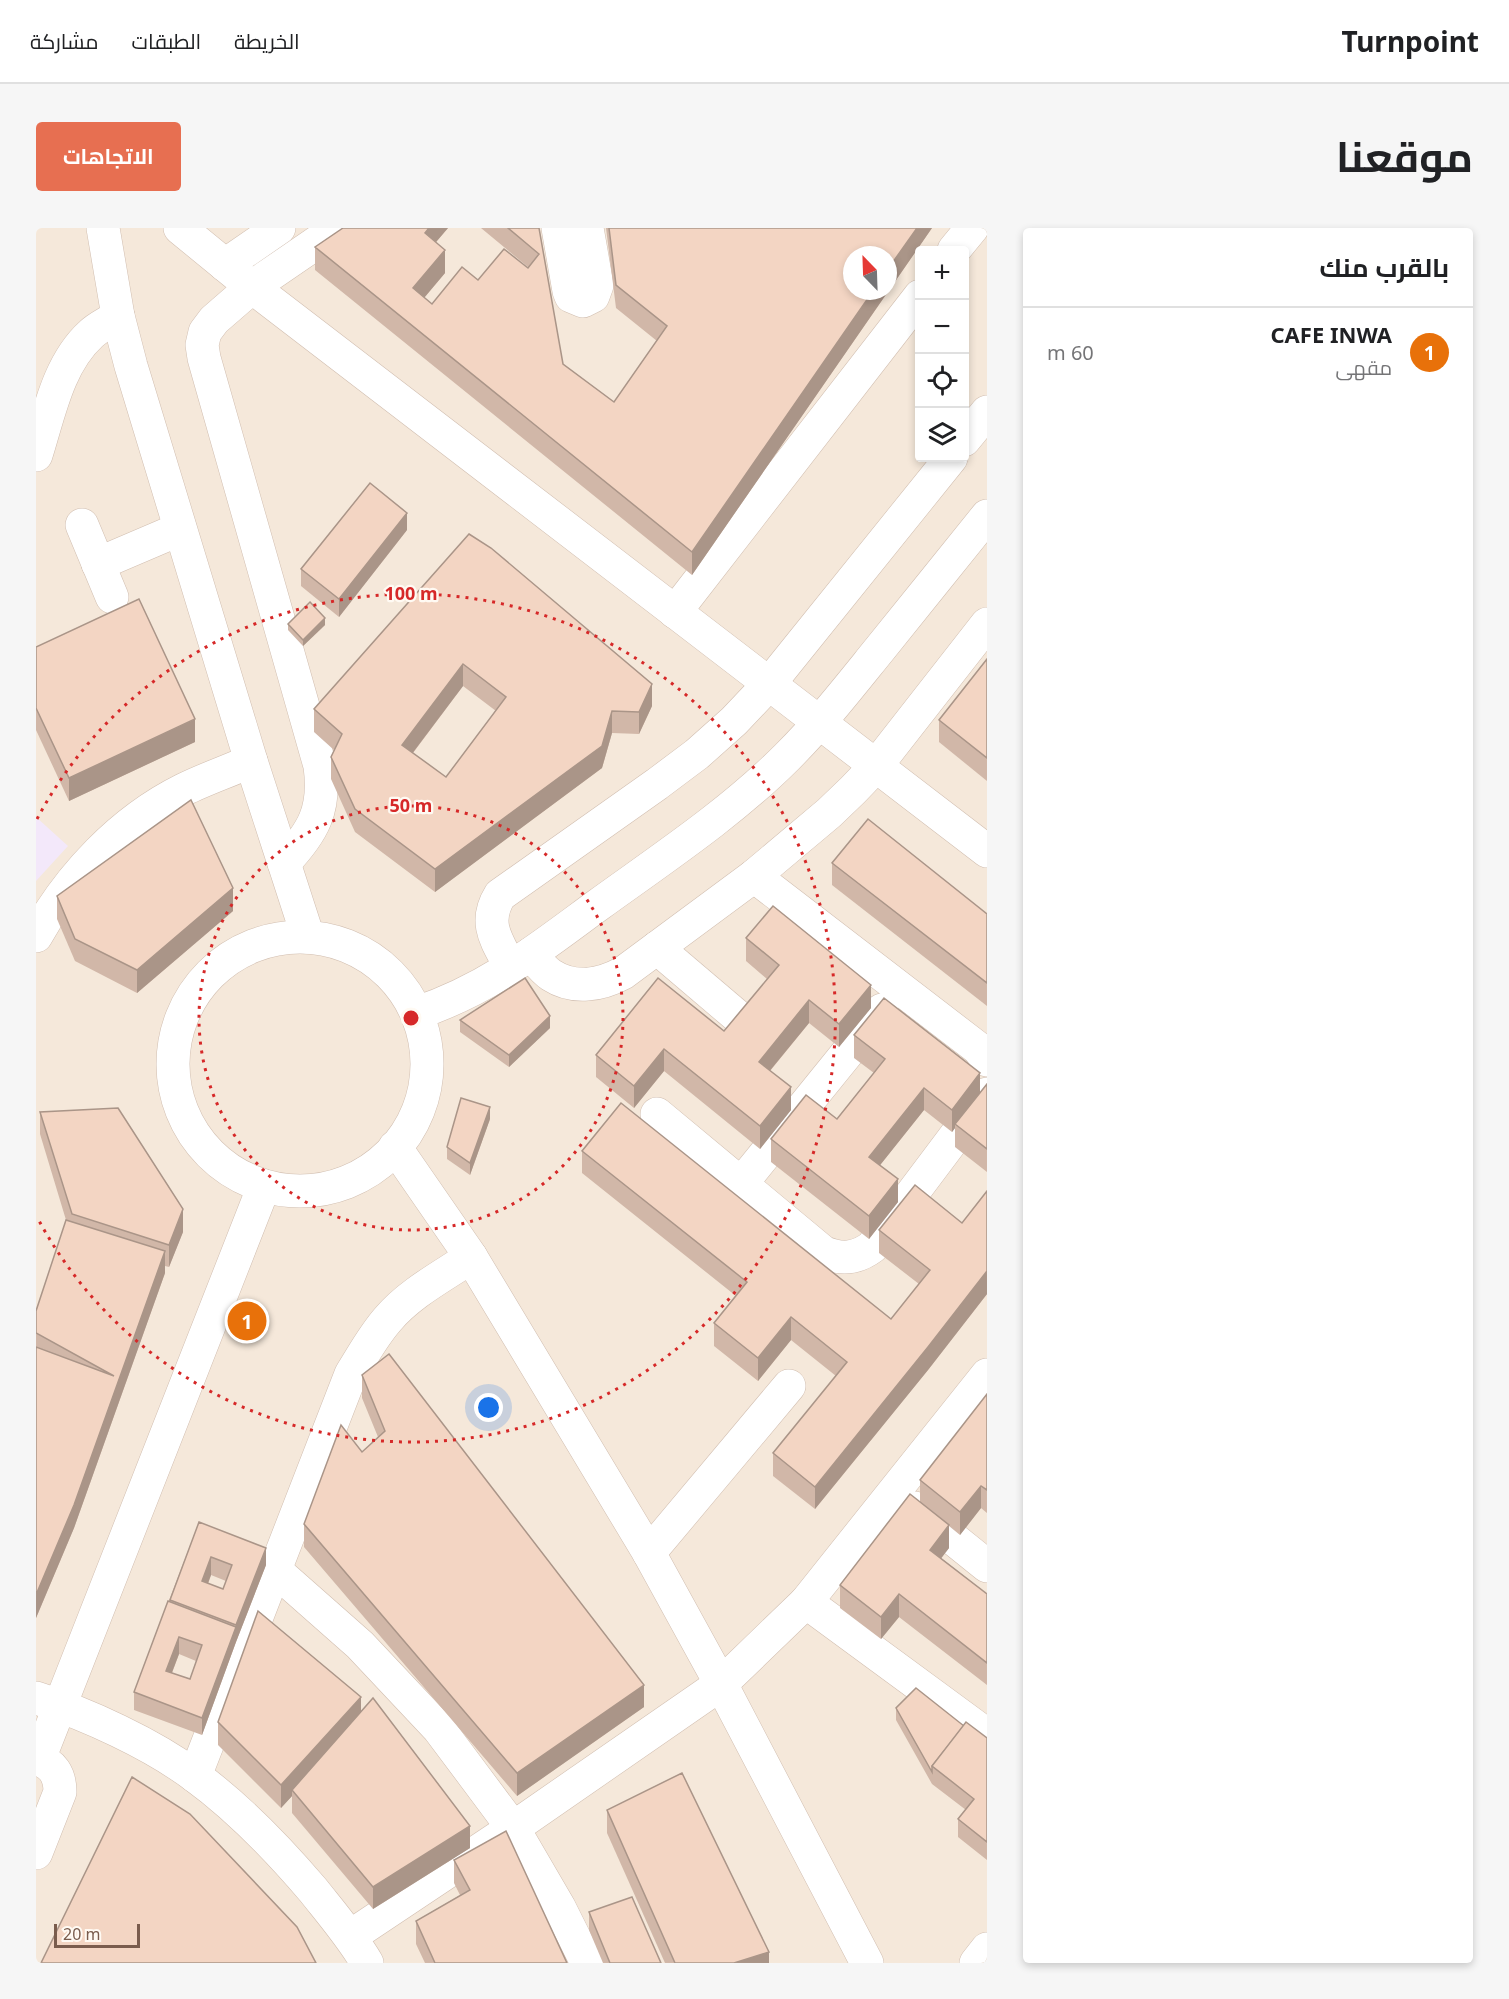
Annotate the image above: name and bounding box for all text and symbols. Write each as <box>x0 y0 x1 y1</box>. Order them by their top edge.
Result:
text: Turnpoint <box>1341 22 1479 60</box>
text: مشاركة <box>30 27 99 55</box>
text: الطبقات <box>132 27 201 55</box>
text: الخريطة <box>234 27 300 55</box>
button: الاتجاهات <box>36 122 181 191</box>
text: موقعنا <box>1336 127 1473 184</box>
north arrow <box>843 246 897 300</box>
map controls <box>915 246 969 462</box>
button: + <box>915 246 969 300</box>
text: بالقرب منك <box>1320 249 1449 285</box>
button: − <box>915 300 969 354</box>
text: CAFE INWA <box>1270 319 1392 349</box>
text: 60 m <box>1047 339 1094 366</box>
text: 1 <box>1424 339 1435 366</box>
button: locate <box>915 354 969 408</box>
text: مقهى <box>1336 354 1392 381</box>
button: layers <box>915 408 969 462</box>
text: 100 m <box>384 581 438 605</box>
text: 50 m <box>390 793 432 817</box>
centre of rings <box>401 1008 421 1028</box>
pin: 1 <box>228 1298 266 1344</box>
your location <box>474 1393 503 1422</box>
scale bar <box>54 1921 140 1948</box>
text: 20 m <box>63 1923 100 1945</box>

